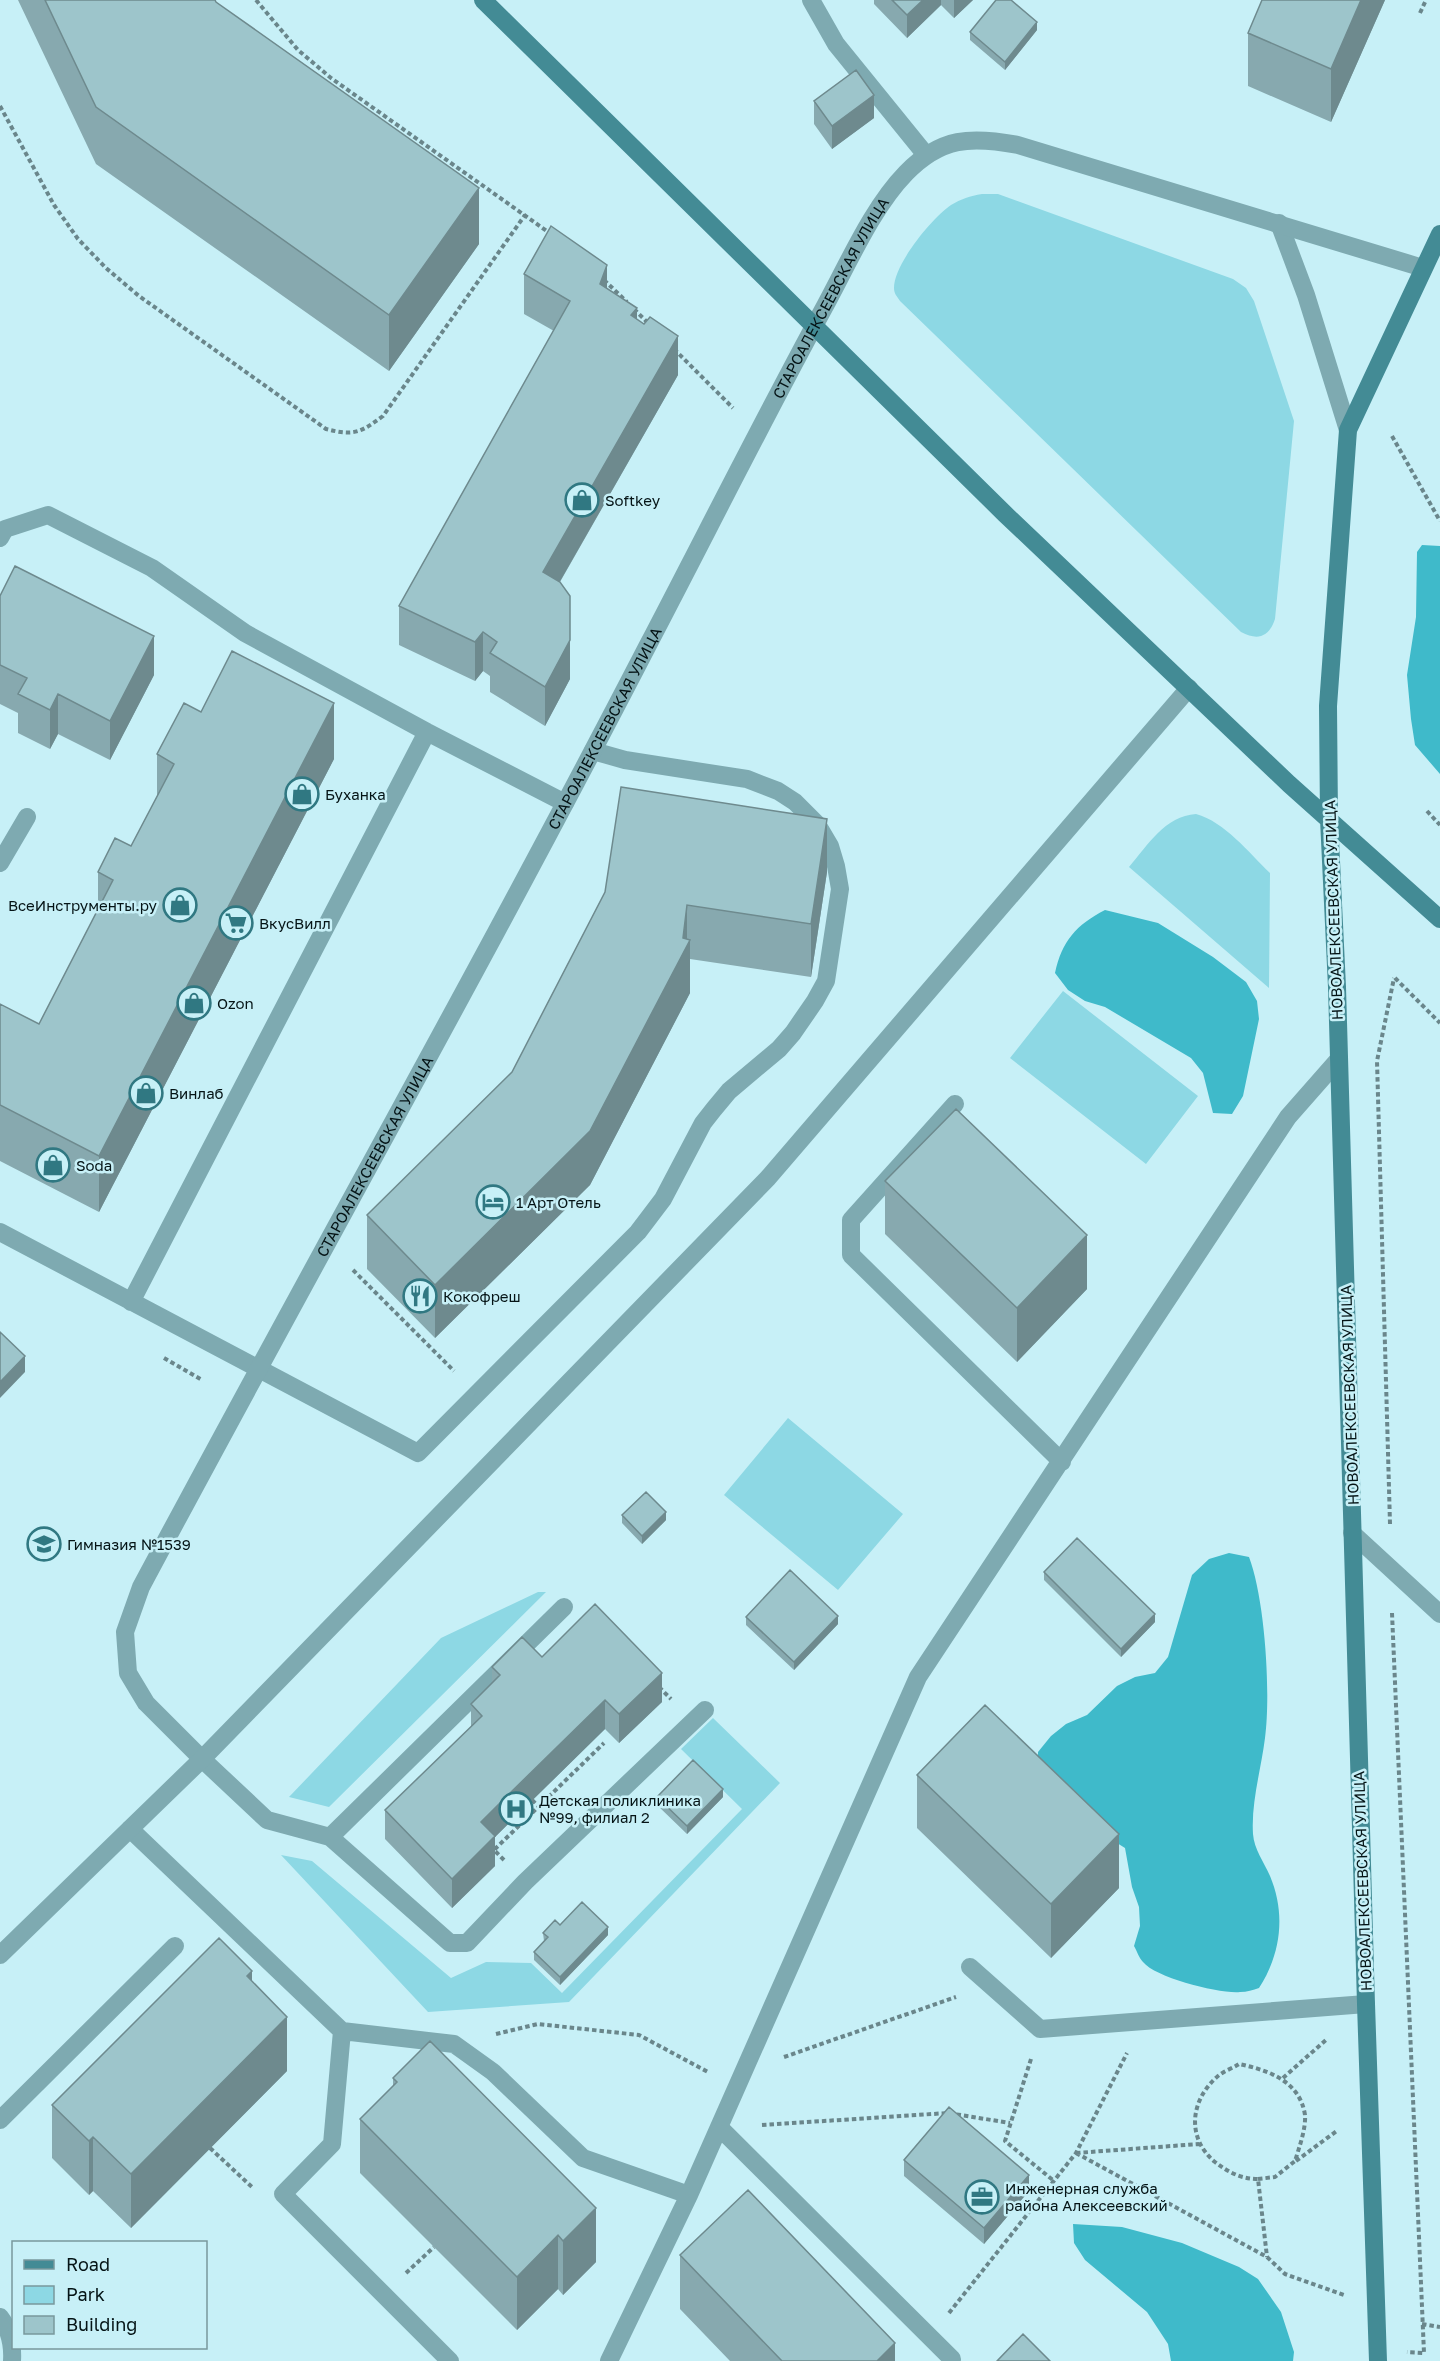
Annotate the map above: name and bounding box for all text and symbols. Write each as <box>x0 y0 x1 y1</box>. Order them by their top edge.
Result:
street label: СТАРОАЛЕКСЕЕВСКАЯ УЛИЦА <box>768 194 892 401</box>
shop icon: Softkey <box>564 482 600 518</box>
place label: Softkey <box>605 491 661 509</box>
street label: СТАРОАЛЕКСЕЕВСКАЯ УЛИЦА <box>544 624 665 832</box>
shop icon: Буханка <box>284 776 320 812</box>
place label: Буханка <box>325 785 386 803</box>
street label: НОВОАЛЕКСЕЕВСКАЯ УЛИЦА <box>1320 800 1346 1020</box>
shop icon: ВсеИнструменты.ру <box>162 887 198 923</box>
place label: ВсеИнструменты.ру <box>8 896 158 914</box>
supermarket icon: ВкусВилл <box>218 905 254 941</box>
place label: ВкусВилл <box>259 914 331 932</box>
shop icon: Ozon <box>176 985 212 1021</box>
place label: Ozon <box>217 994 254 1012</box>
street label: СТАРОАЛЕКСЕЕВСКАЯ УЛИЦА <box>312 1053 436 1260</box>
shop icon: Винлаб <box>128 1075 164 1111</box>
place label: Винлаб <box>169 1084 224 1102</box>
shop icon: Soda <box>35 1147 71 1183</box>
place label: Soda <box>76 1156 112 1174</box>
hotel icon: 1 Арт Отель <box>475 1184 511 1220</box>
place label: 1 Арт Отель <box>516 1193 601 1211</box>
restaurant icon: Кокофреш <box>402 1278 438 1314</box>
street label: НОВОАЛЕКСЕЕВСКАЯ УЛИЦА <box>1336 1285 1362 1505</box>
place label: Кокофреш <box>443 1287 521 1305</box>
school or university icon: Гимназия №1539 <box>26 1526 62 1562</box>
place label: Гимназия №1539 <box>67 1535 191 1553</box>
street label: НОВОАЛЕКСЕЕВСКАЯ УЛИЦА <box>1349 1771 1375 1991</box>
hospital icon: Детская поликлиника №99, филиал 2 <box>498 1791 534 1827</box>
place label: Детская поликлиника №99, филиал 2 <box>539 1791 701 1826</box>
office icon: Инженерная служба района Алексеевский <box>964 2179 1000 2215</box>
place label: Инженерная служба района Алексеевский <box>1005 2179 1168 2214</box>
legend <box>12 2241 207 2349</box>
text: Road <box>66 2253 110 2275</box>
text: Park <box>66 2283 105 2305</box>
text: Building <box>66 2313 137 2335</box>

